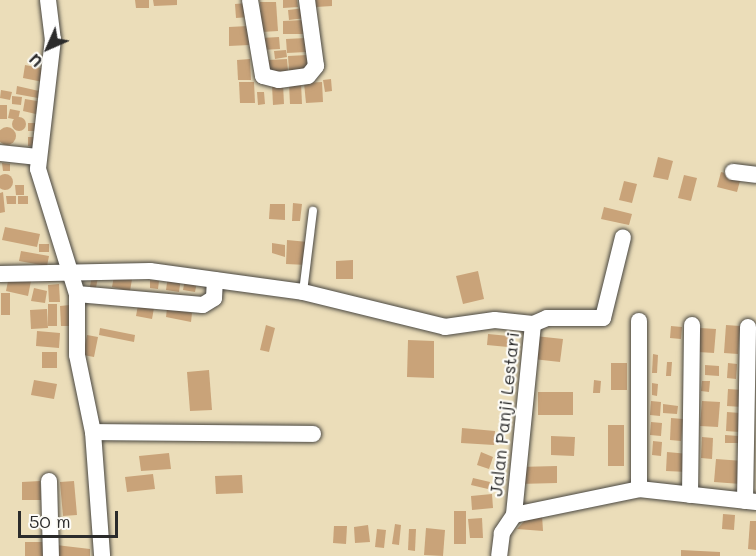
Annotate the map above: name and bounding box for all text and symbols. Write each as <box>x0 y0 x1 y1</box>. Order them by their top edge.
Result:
north arrow <box>18 18 78 78</box>
text: U <box>24 50 46 72</box>
street label: Jalan Panji Lestari <box>485 331 523 497</box>
scale bar <box>21 499 122 537</box>
text: 50 m <box>29 509 71 533</box>

